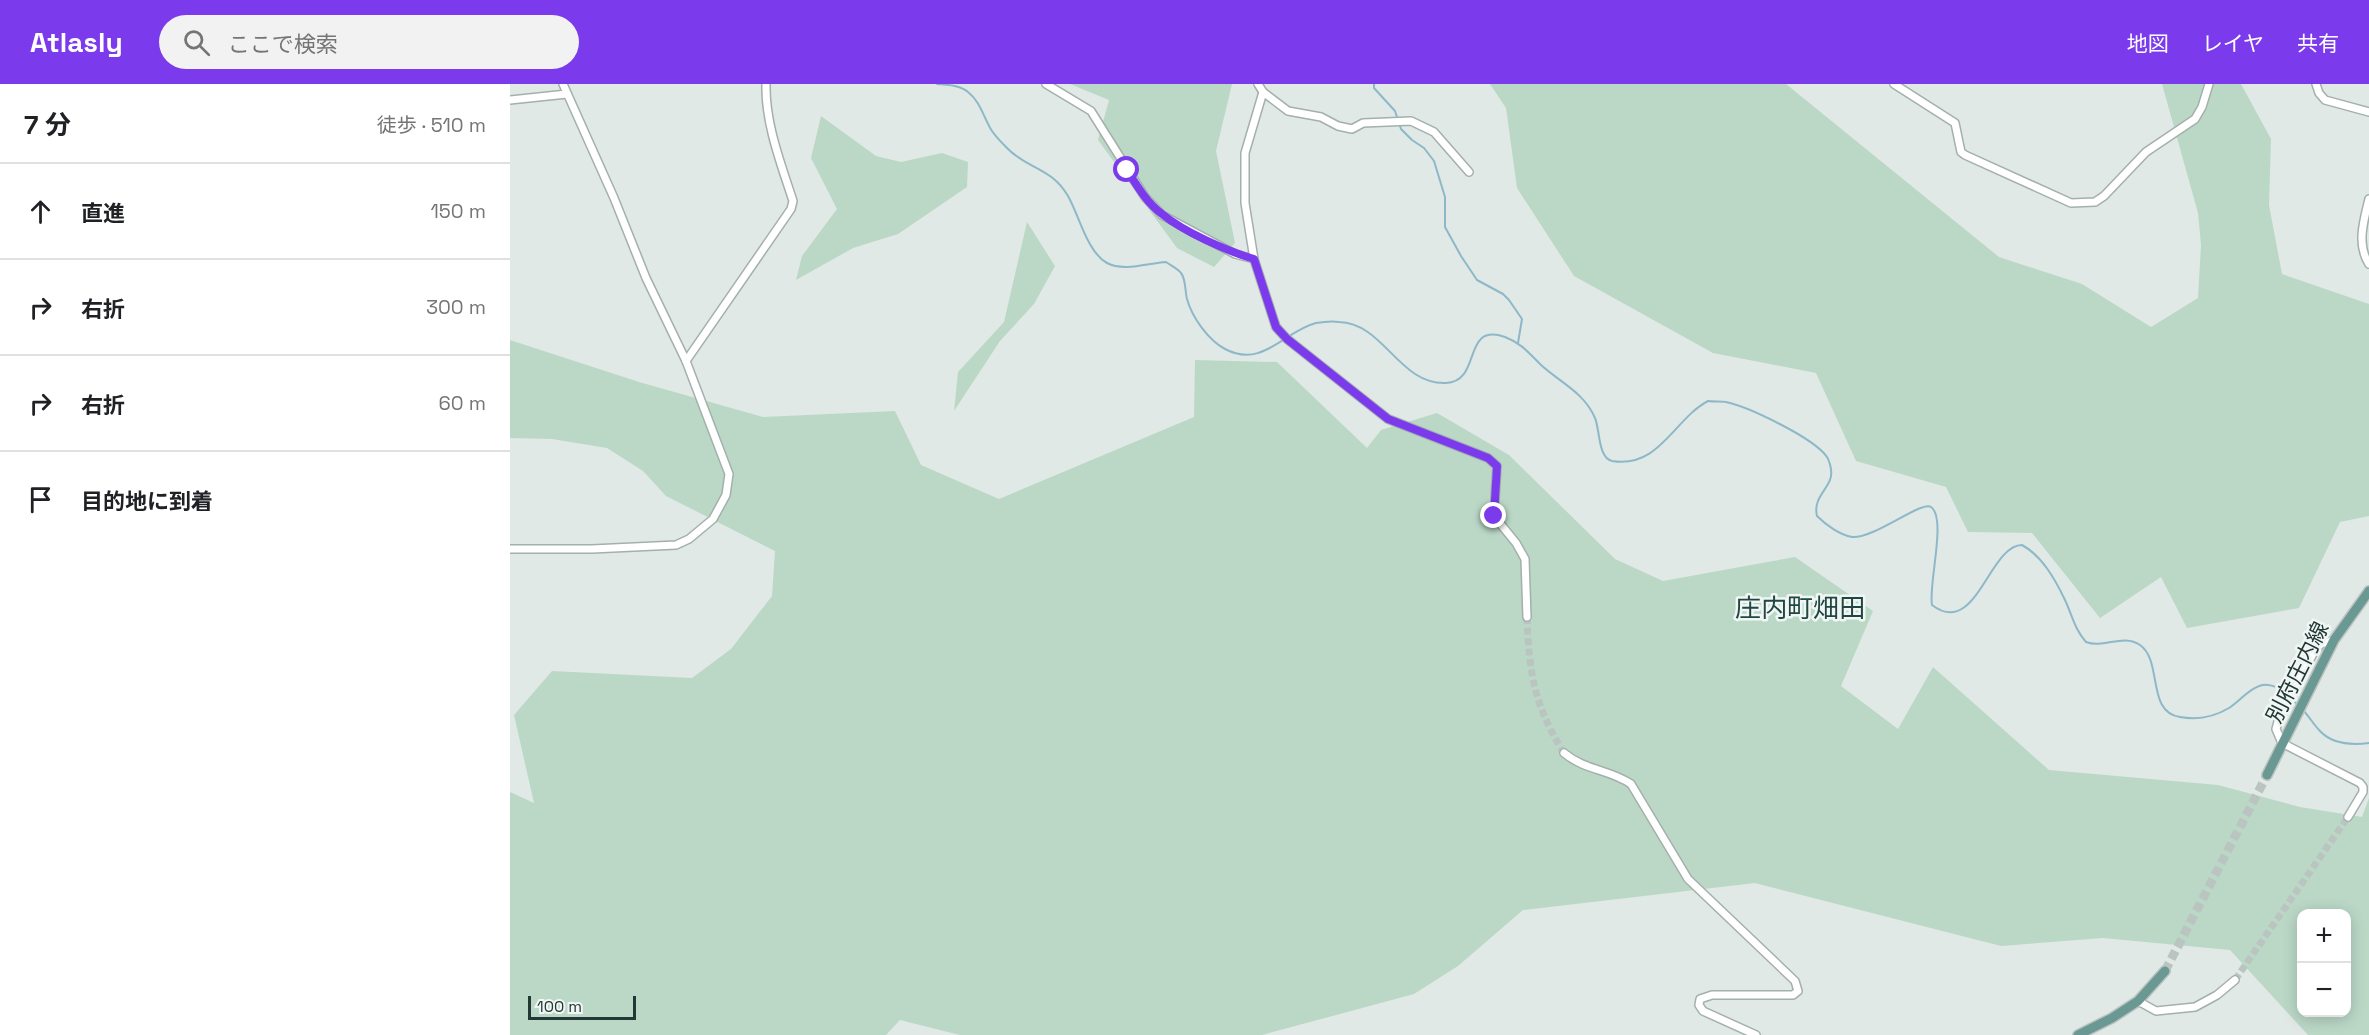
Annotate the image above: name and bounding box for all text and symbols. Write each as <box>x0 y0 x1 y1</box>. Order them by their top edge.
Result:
search box <box>159 15 579 69</box>
text: Atlasly <box>30 24 123 60</box>
icon: search <box>180 26 213 59</box>
text: ここで検索 <box>228 30 338 58</box>
text: 地図 <box>2127 30 2169 57</box>
text: レイヤ <box>2202 30 2264 57</box>
text: 共有 <box>2297 30 2339 57</box>
text: 7 分 <box>24 108 71 142</box>
text: 徒歩 · 510 m <box>377 112 486 138</box>
route start <box>1113 156 1139 182</box>
icon: ahead <box>24 195 57 228</box>
text: 150 m <box>431 198 486 224</box>
text: 直進 <box>81 199 125 227</box>
icon: right <box>24 291 57 324</box>
text: 300 m <box>426 294 486 320</box>
text: 右折 <box>81 295 125 323</box>
icon: right <box>24 387 57 420</box>
text: 60 m <box>439 390 486 416</box>
text: 右折 <box>81 391 125 419</box>
icon: arrive <box>24 483 57 516</box>
text: 目的地に到着 <box>81 487 213 515</box>
route end <box>1480 502 1506 528</box>
district label: 庄内町畑田 <box>1735 591 1865 625</box>
street label: 別府庄内線 <box>2260 617 2334 727</box>
map controls <box>2297 909 2351 1017</box>
button: + <box>2297 909 2351 963</box>
button: − <box>2297 963 2351 1017</box>
scale bar <box>528 993 636 1020</box>
text: 100 m <box>537 996 582 1017</box>

